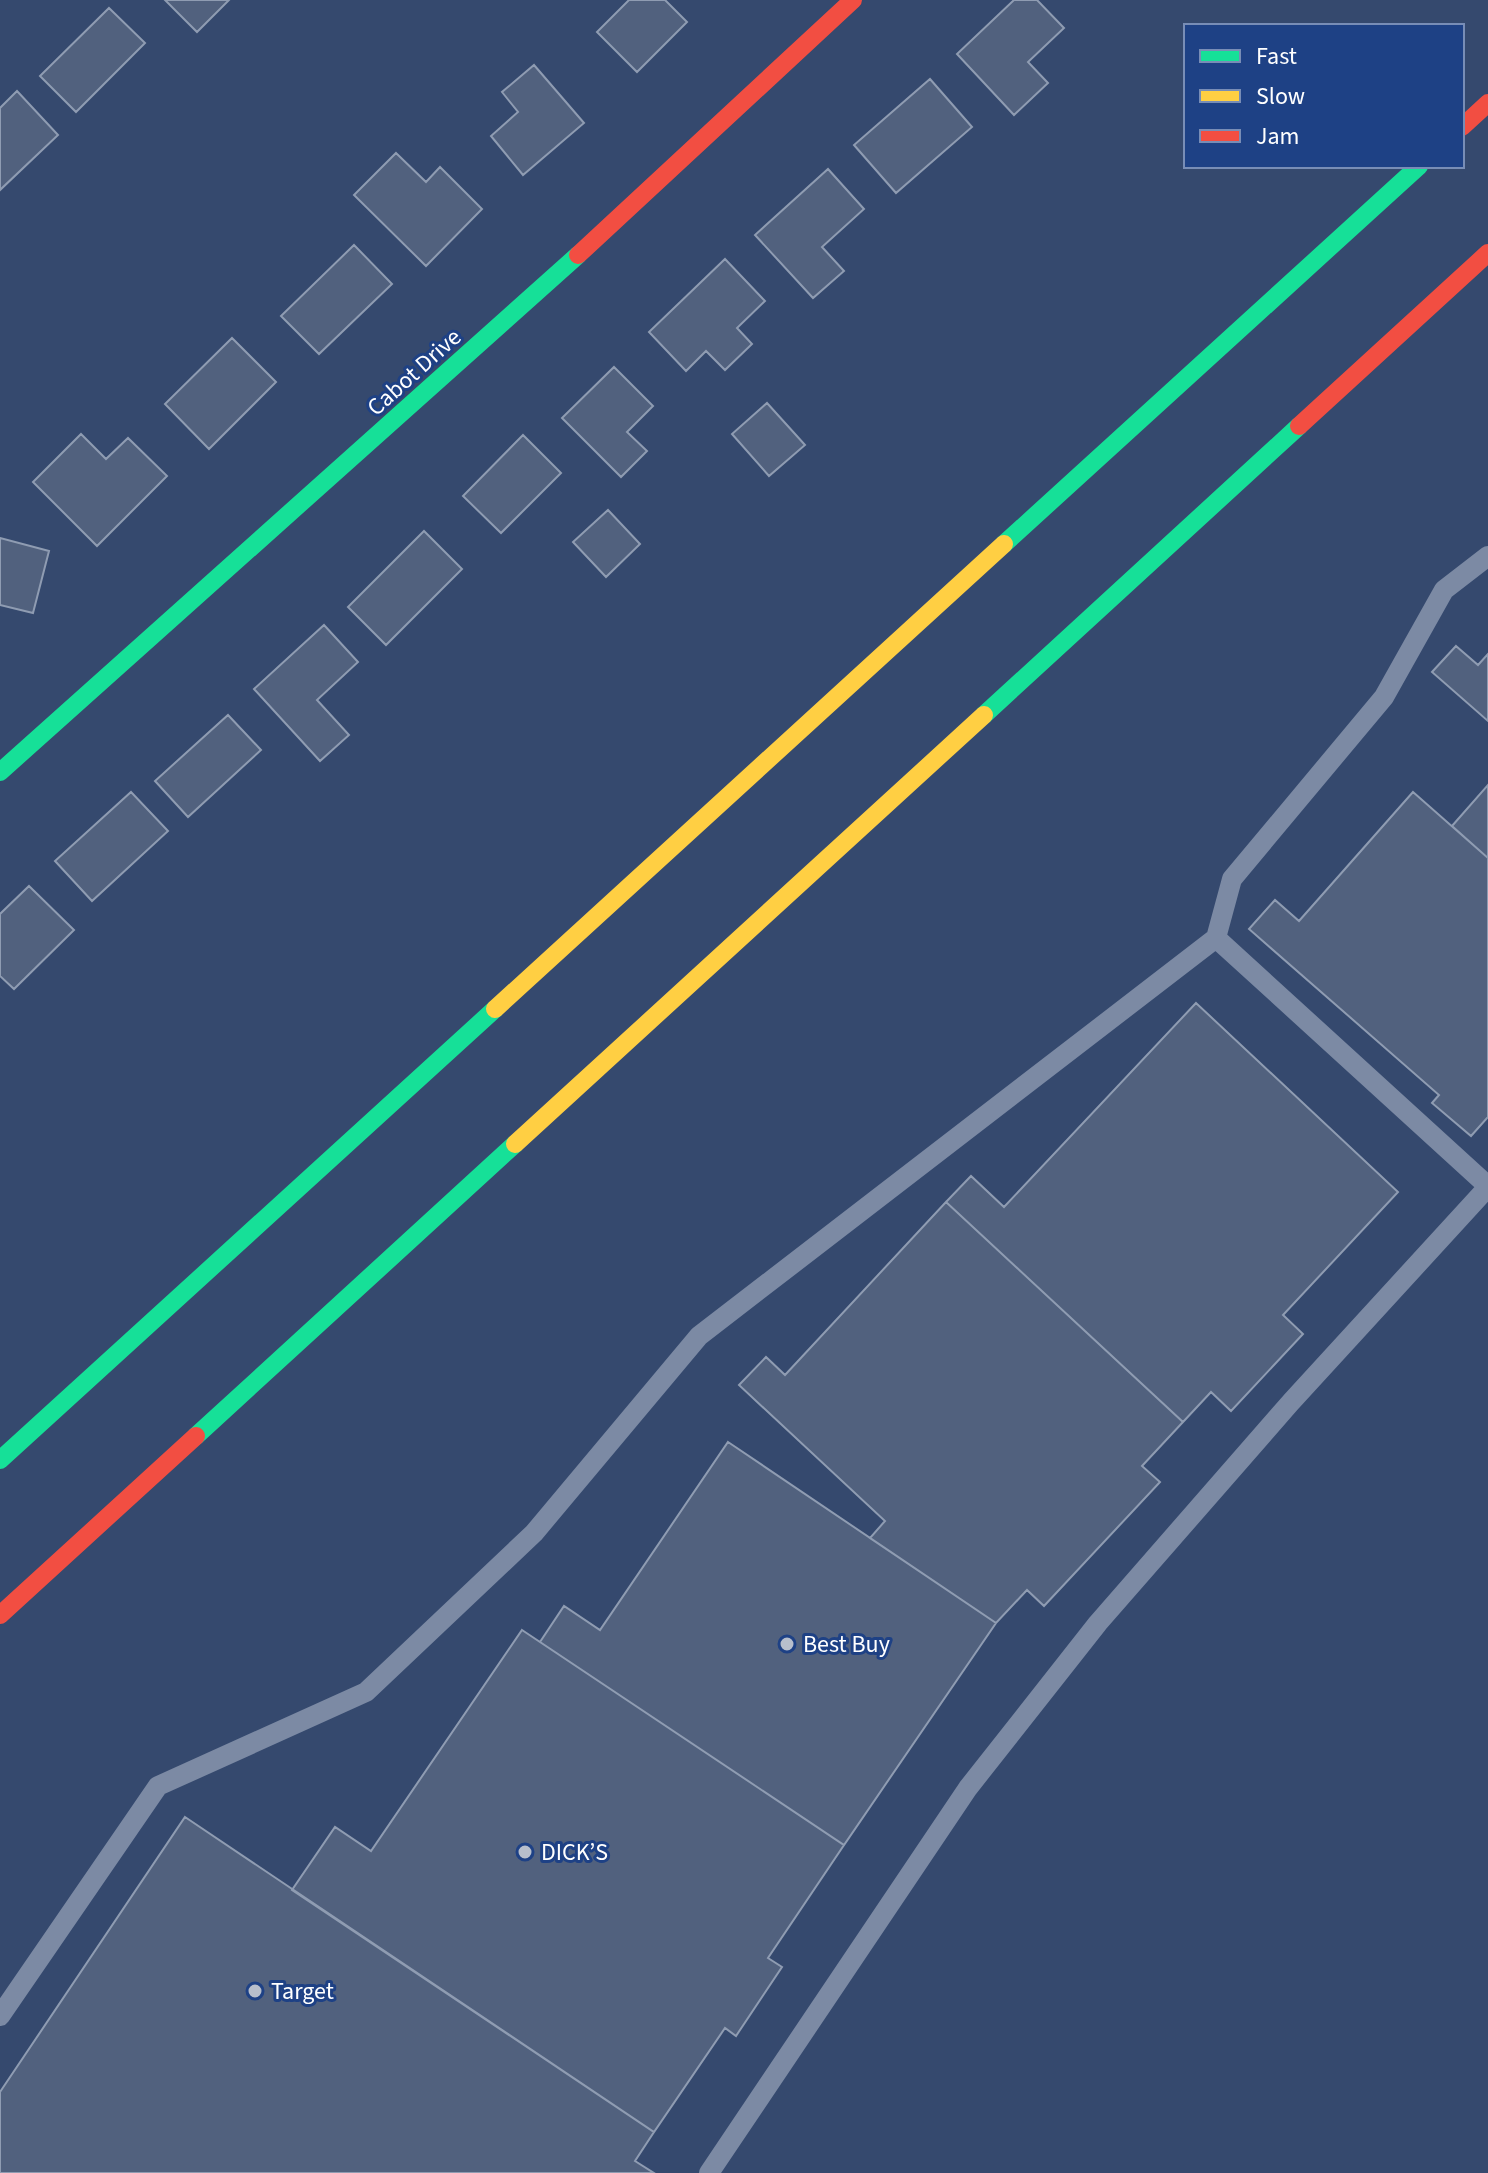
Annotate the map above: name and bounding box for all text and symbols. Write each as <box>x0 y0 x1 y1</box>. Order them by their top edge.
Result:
legend <box>1184 24 1464 168</box>
text: Fast <box>1256 39 1297 74</box>
text: Slow <box>1256 79 1305 114</box>
text: Jam <box>1256 119 1300 154</box>
street label: Cabot Drive <box>359 320 469 424</box>
place label: Best Buy <box>803 1627 890 1662</box>
marker: Best Buy <box>778 1635 796 1653</box>
place label: DICK’S <box>541 1835 608 1870</box>
marker: DICK’S <box>516 1843 534 1861</box>
place label: Target <box>271 1974 334 2009</box>
marker: Target <box>246 1982 264 2000</box>

